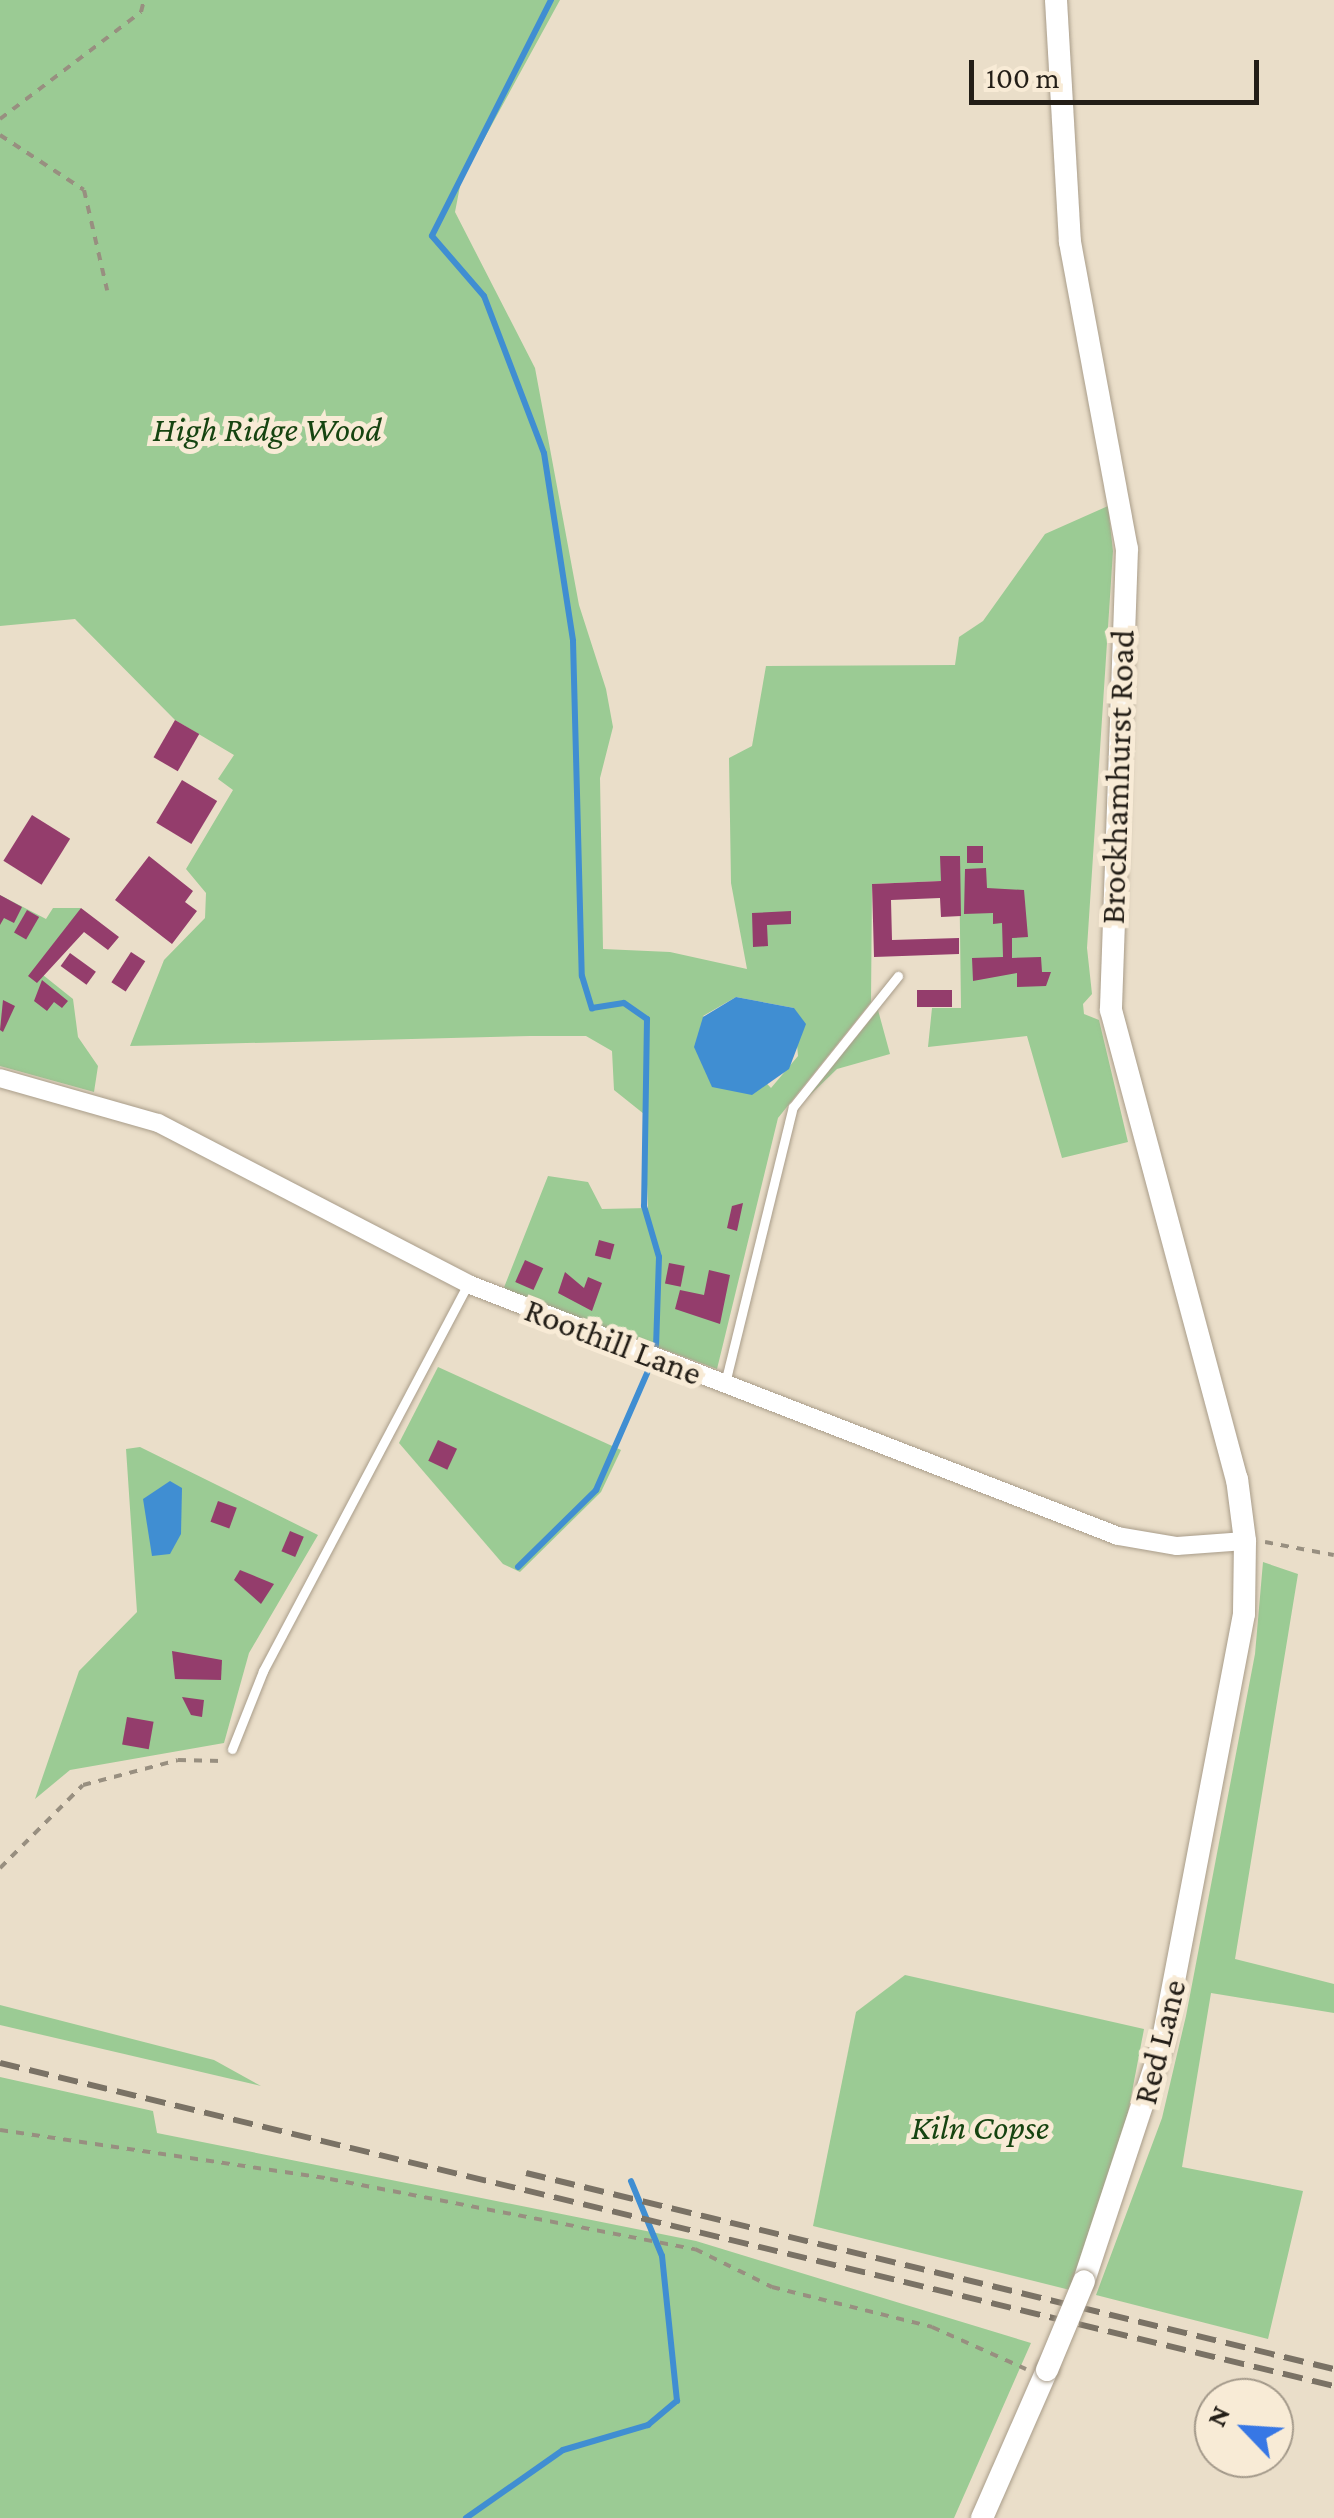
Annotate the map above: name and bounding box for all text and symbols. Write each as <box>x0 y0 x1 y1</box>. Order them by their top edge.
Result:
scale bar <box>974 40 1264 102</box>
text: 100 m <box>986 61 1060 94</box>
park label: High Ridge Wood <box>153 409 381 451</box>
street label: Brockhamhurst Road <box>1092 629 1144 925</box>
street label: Roothill Lane <box>519 1289 707 1395</box>
street label: Red Lane <box>1124 1975 1196 2109</box>
park label: Kiln Copse <box>911 2107 1049 2149</box>
north arrow <box>1194 2378 1294 2478</box>
text: N <box>1200 2401 1236 2431</box>

